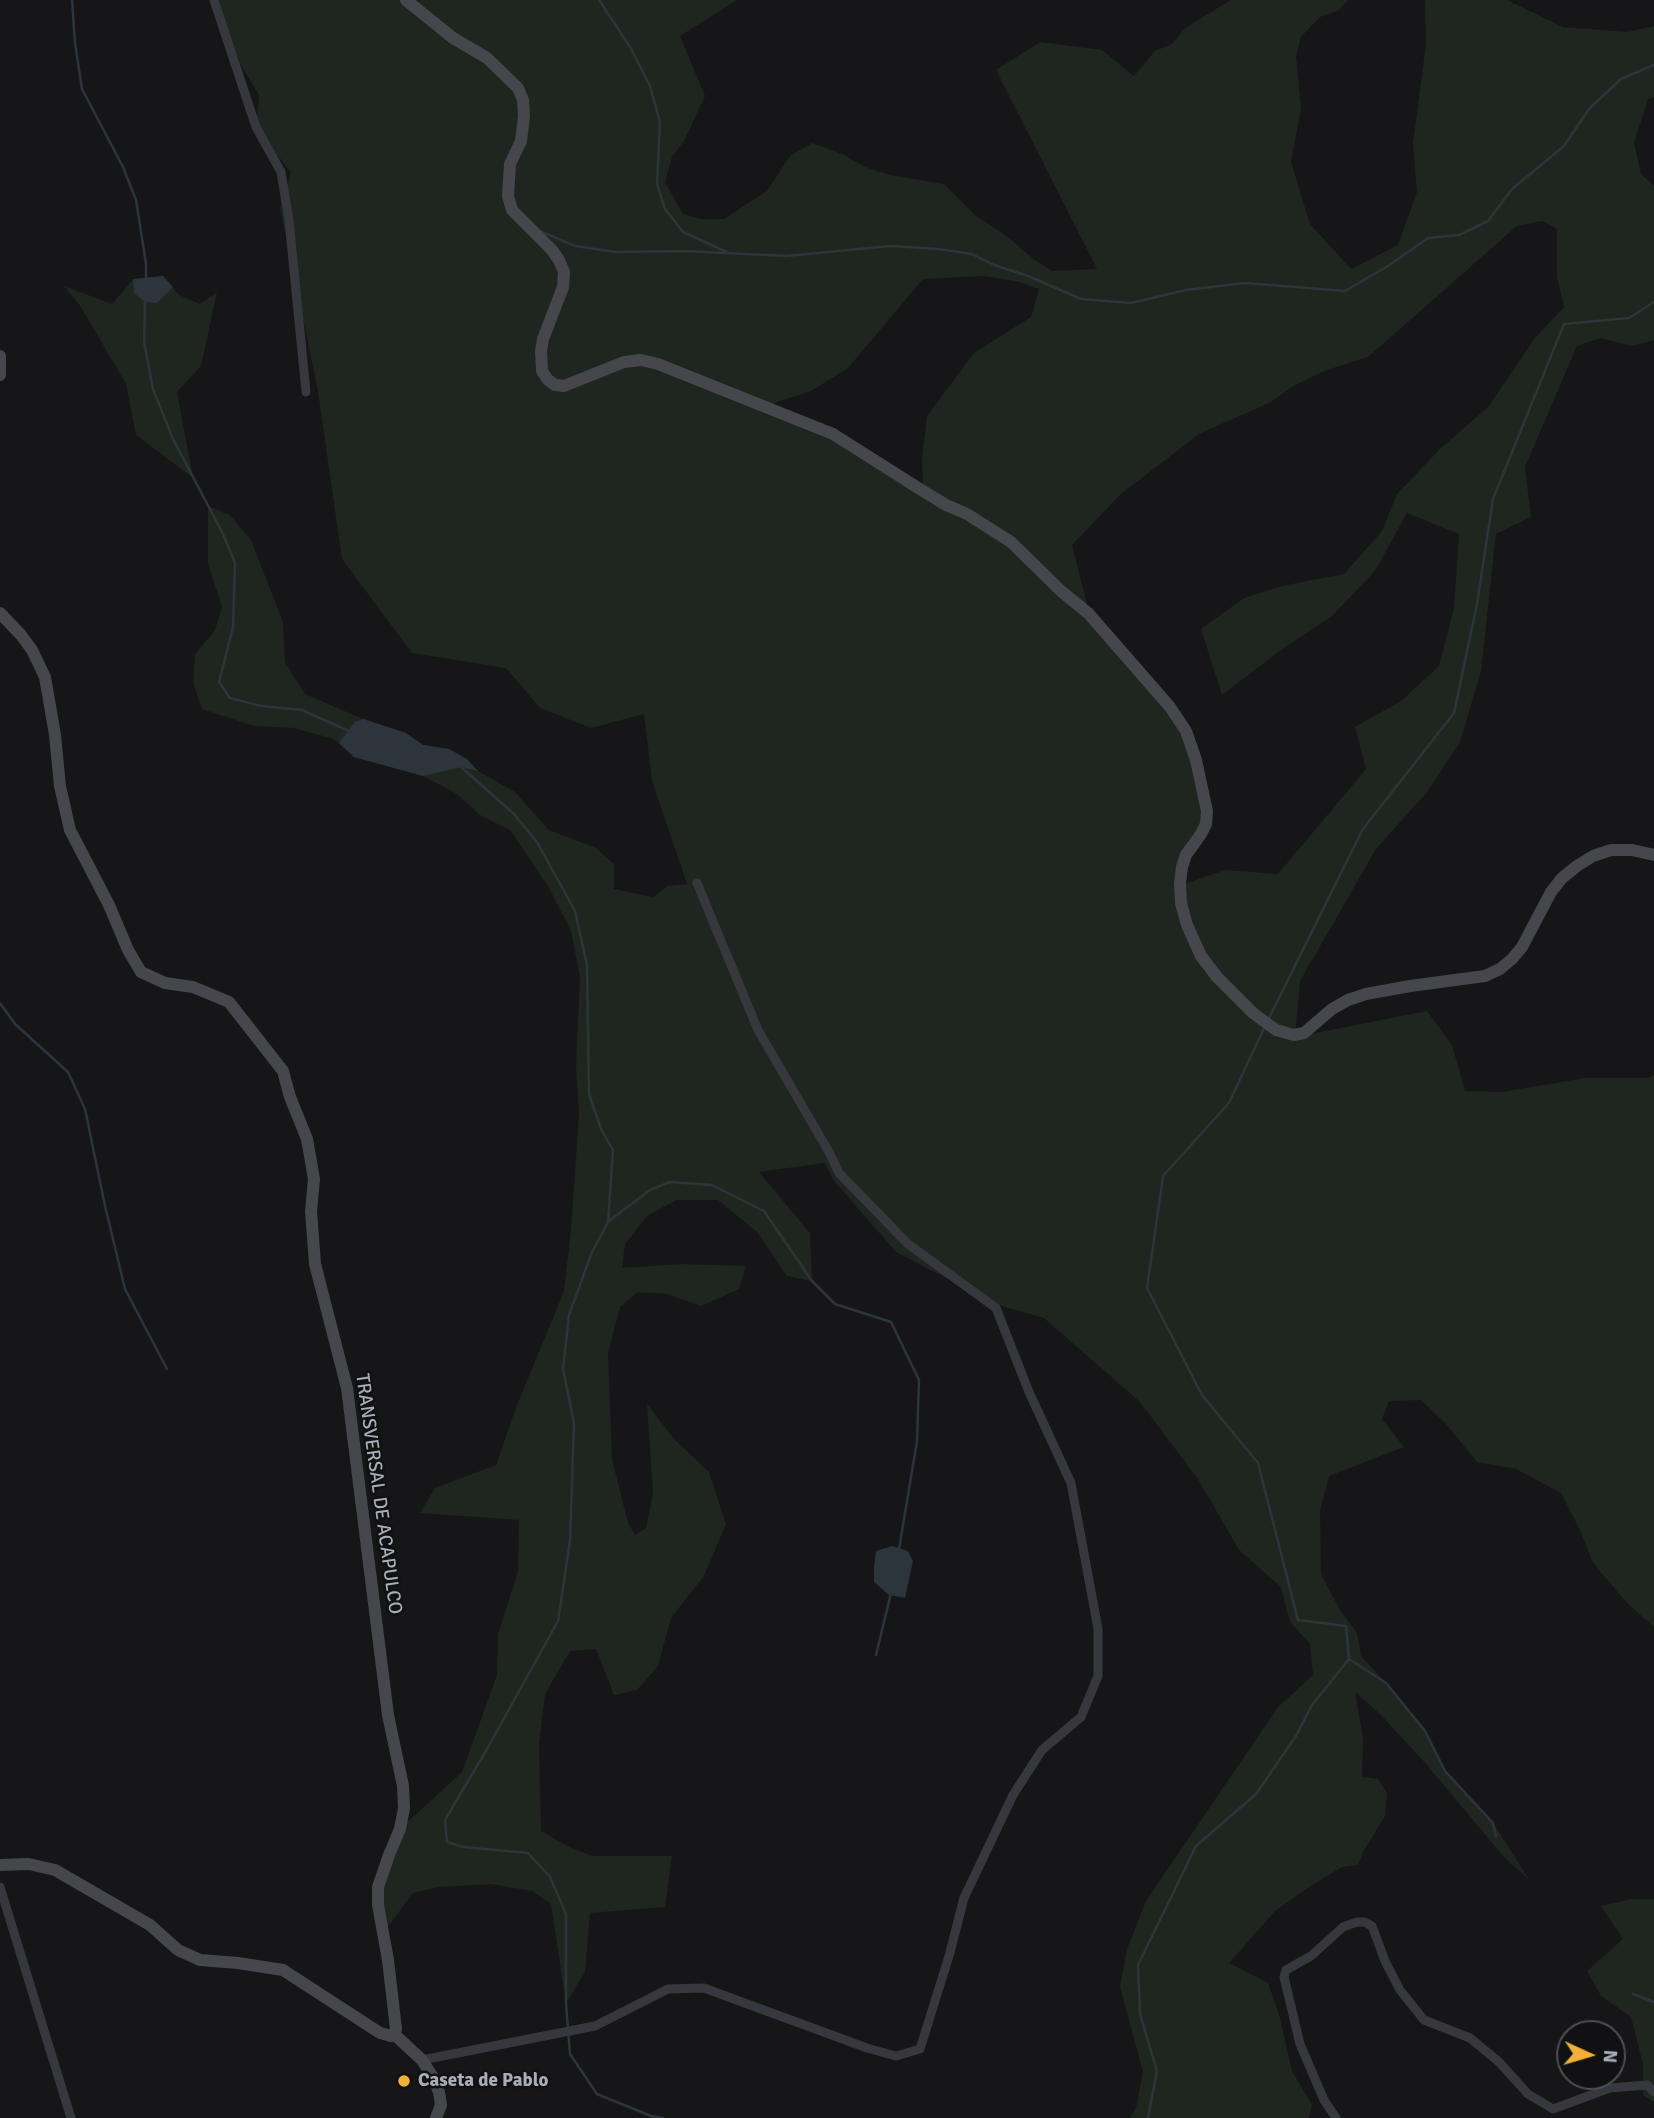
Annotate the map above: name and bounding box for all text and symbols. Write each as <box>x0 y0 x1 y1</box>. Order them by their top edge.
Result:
street label: TRANSVERSAL DE ACAPULCO <box>350 1372 406 1616</box>
north arrow <box>1556 2020 1626 2090</box>
text: N <box>1598 2049 1622 2064</box>
place label: Caseta de Pablo <box>418 2070 548 2092</box>
marker: Caseta de Pablo <box>396 2073 412 2089</box>

